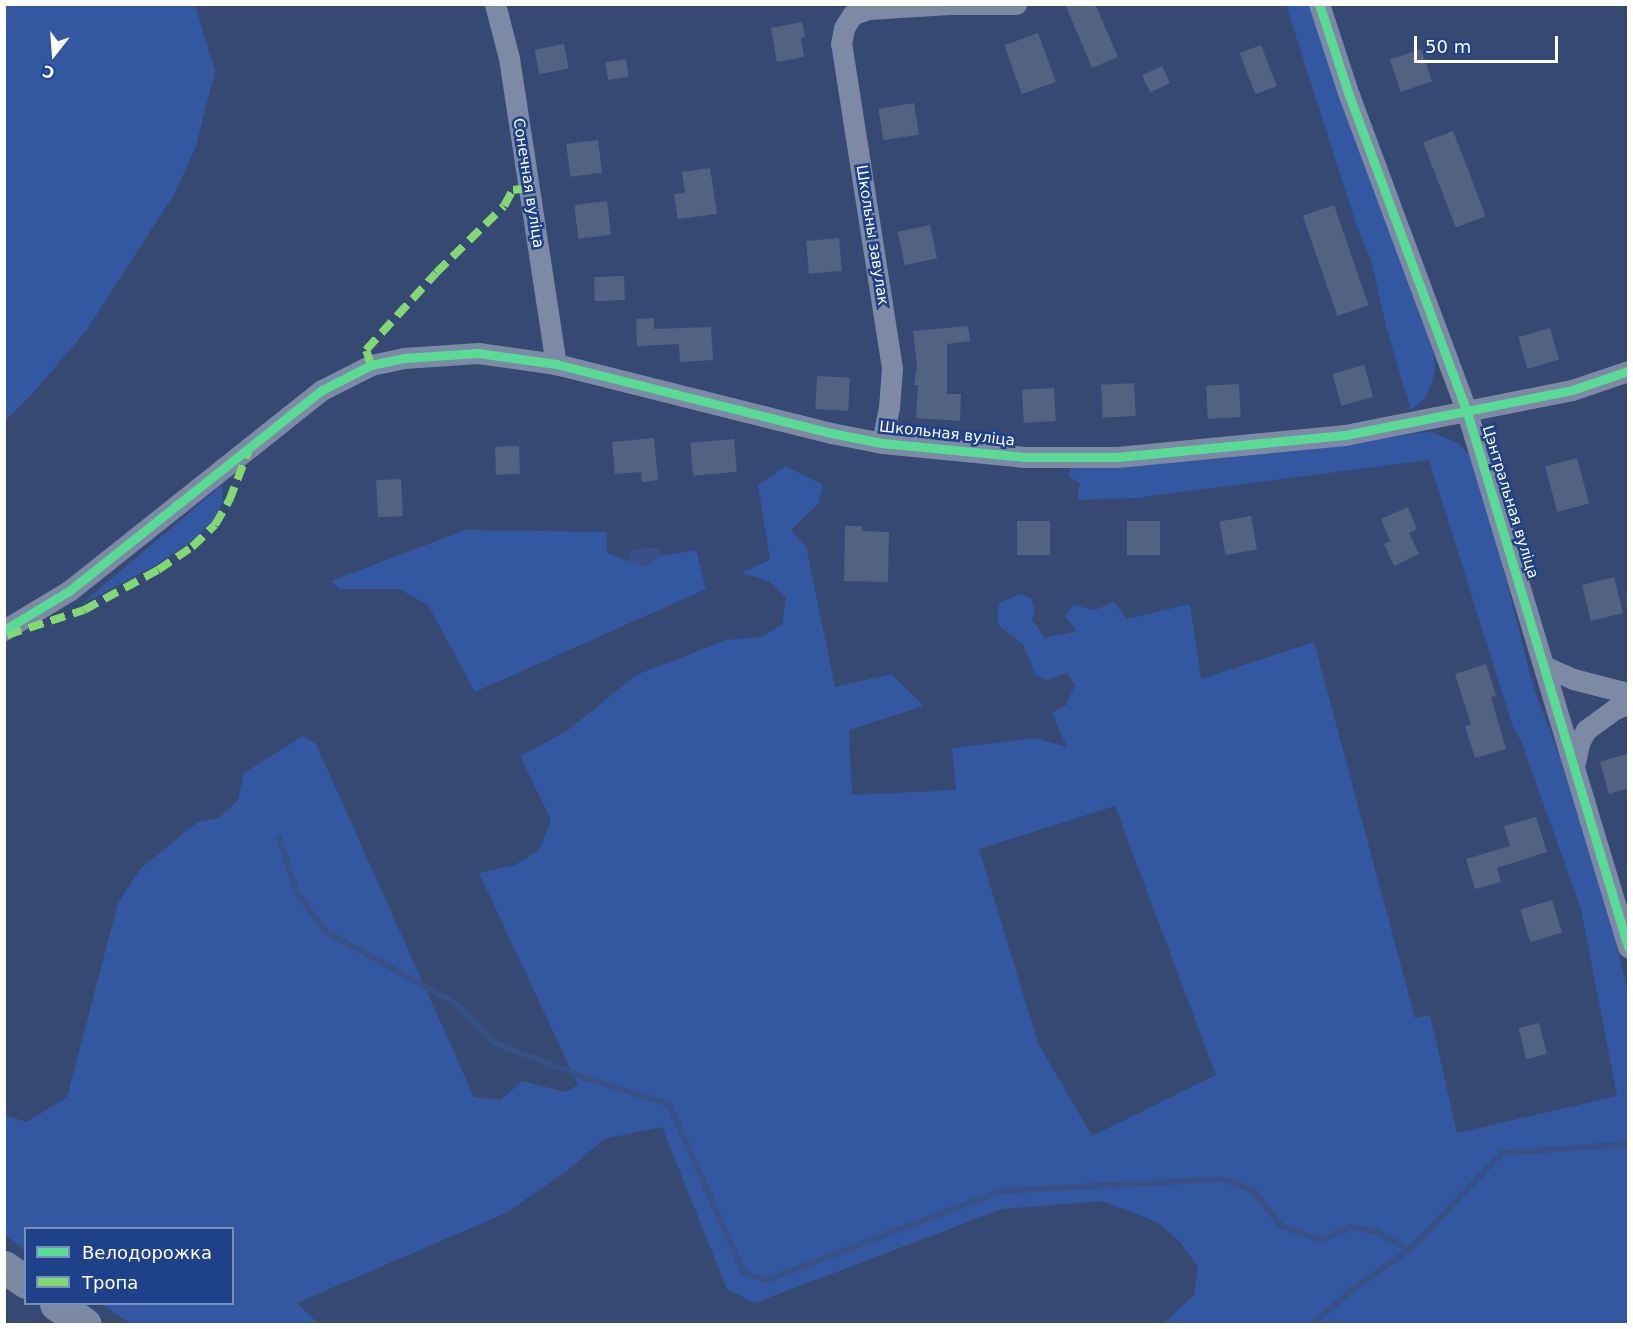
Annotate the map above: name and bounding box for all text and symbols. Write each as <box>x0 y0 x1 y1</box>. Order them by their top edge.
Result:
north arrow <box>24 24 84 84</box>
scale bar <box>1417 24 1561 62</box>
text: 50 m <box>1425 36 1471 57</box>
text: С <box>40 61 57 82</box>
street label: Сонечная вуліца <box>509 117 547 249</box>
street label: Школьны завулак <box>852 164 892 306</box>
street label: Школьная вуліца <box>878 418 1016 450</box>
street label: Цэнтральная вуліца <box>1478 423 1542 581</box>
legend <box>24 1227 234 1305</box>
text: Велодорожка <box>82 1242 212 1263</box>
text: Тропа <box>82 1272 138 1293</box>

